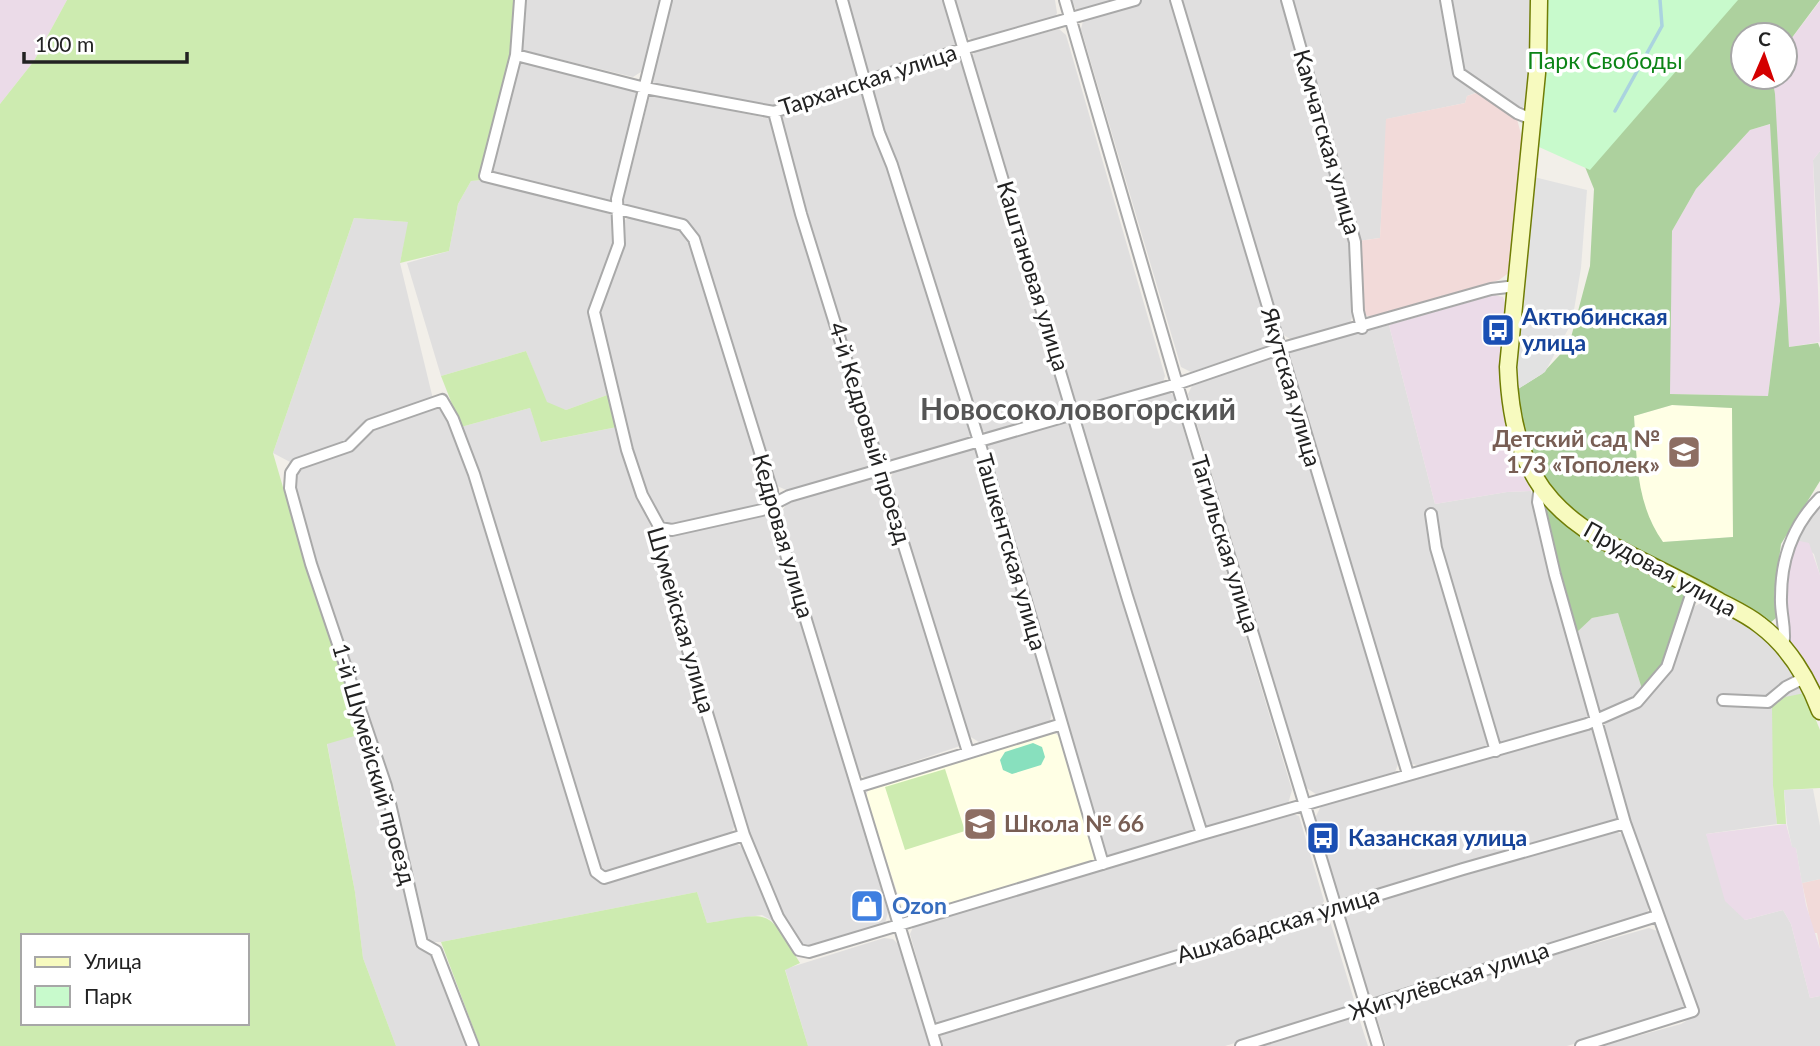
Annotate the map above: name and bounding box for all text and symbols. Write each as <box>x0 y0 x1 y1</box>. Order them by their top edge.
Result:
scale bar <box>24 21 187 65</box>
north arrow <box>1729 21 1799 91</box>
text: С <box>1758 27 1772 50</box>
text: 100 m <box>35 31 94 56</box>
street label: Тарханская улица <box>775 37 960 121</box>
street label: Камчатская улица <box>1288 46 1368 238</box>
park label: Парк Свободы <box>1527 46 1683 74</box>
street label: Каштановая улица <box>992 177 1076 374</box>
place label: Актюбинская улица <box>1521 302 1668 356</box>
street label: Якутская улица <box>1256 303 1328 470</box>
bus stop icon: Актюбинская улица <box>1479 311 1517 349</box>
street label: 4-й Кедровый проезд <box>824 318 918 547</box>
district label: Новосоколовогорский <box>920 390 1236 426</box>
place label: Детский сад № 173 «Тополек» <box>1492 424 1660 478</box>
school or university icon: Детский сад № 173 «Тополек» <box>1665 433 1703 471</box>
street label: Кедровая улица <box>747 450 821 621</box>
street label: Ташкентская улица <box>970 450 1053 653</box>
street label: Тагильская улица <box>1186 452 1266 636</box>
street label: Прудовая улица <box>1579 515 1742 622</box>
street label: Шумейская улица <box>642 523 722 716</box>
street label: 1-й Шумейский проезд <box>327 640 423 888</box>
school or university icon: Школа № 66 <box>961 805 999 843</box>
place label: Школа № 66 <box>1004 809 1144 837</box>
bus stop icon: Казанская улица <box>1304 819 1342 857</box>
place label: Казанская улица <box>1348 823 1527 851</box>
street label: Ашхабадская улица <box>1173 880 1382 968</box>
shop icon: Ozon <box>848 887 886 925</box>
place label: Ozon <box>892 891 947 919</box>
legend <box>21 934 248 1025</box>
street label: Жигулёвская улица <box>1345 935 1552 1026</box>
text: Улица <box>84 948 142 973</box>
text: Парк <box>84 983 132 1008</box>

